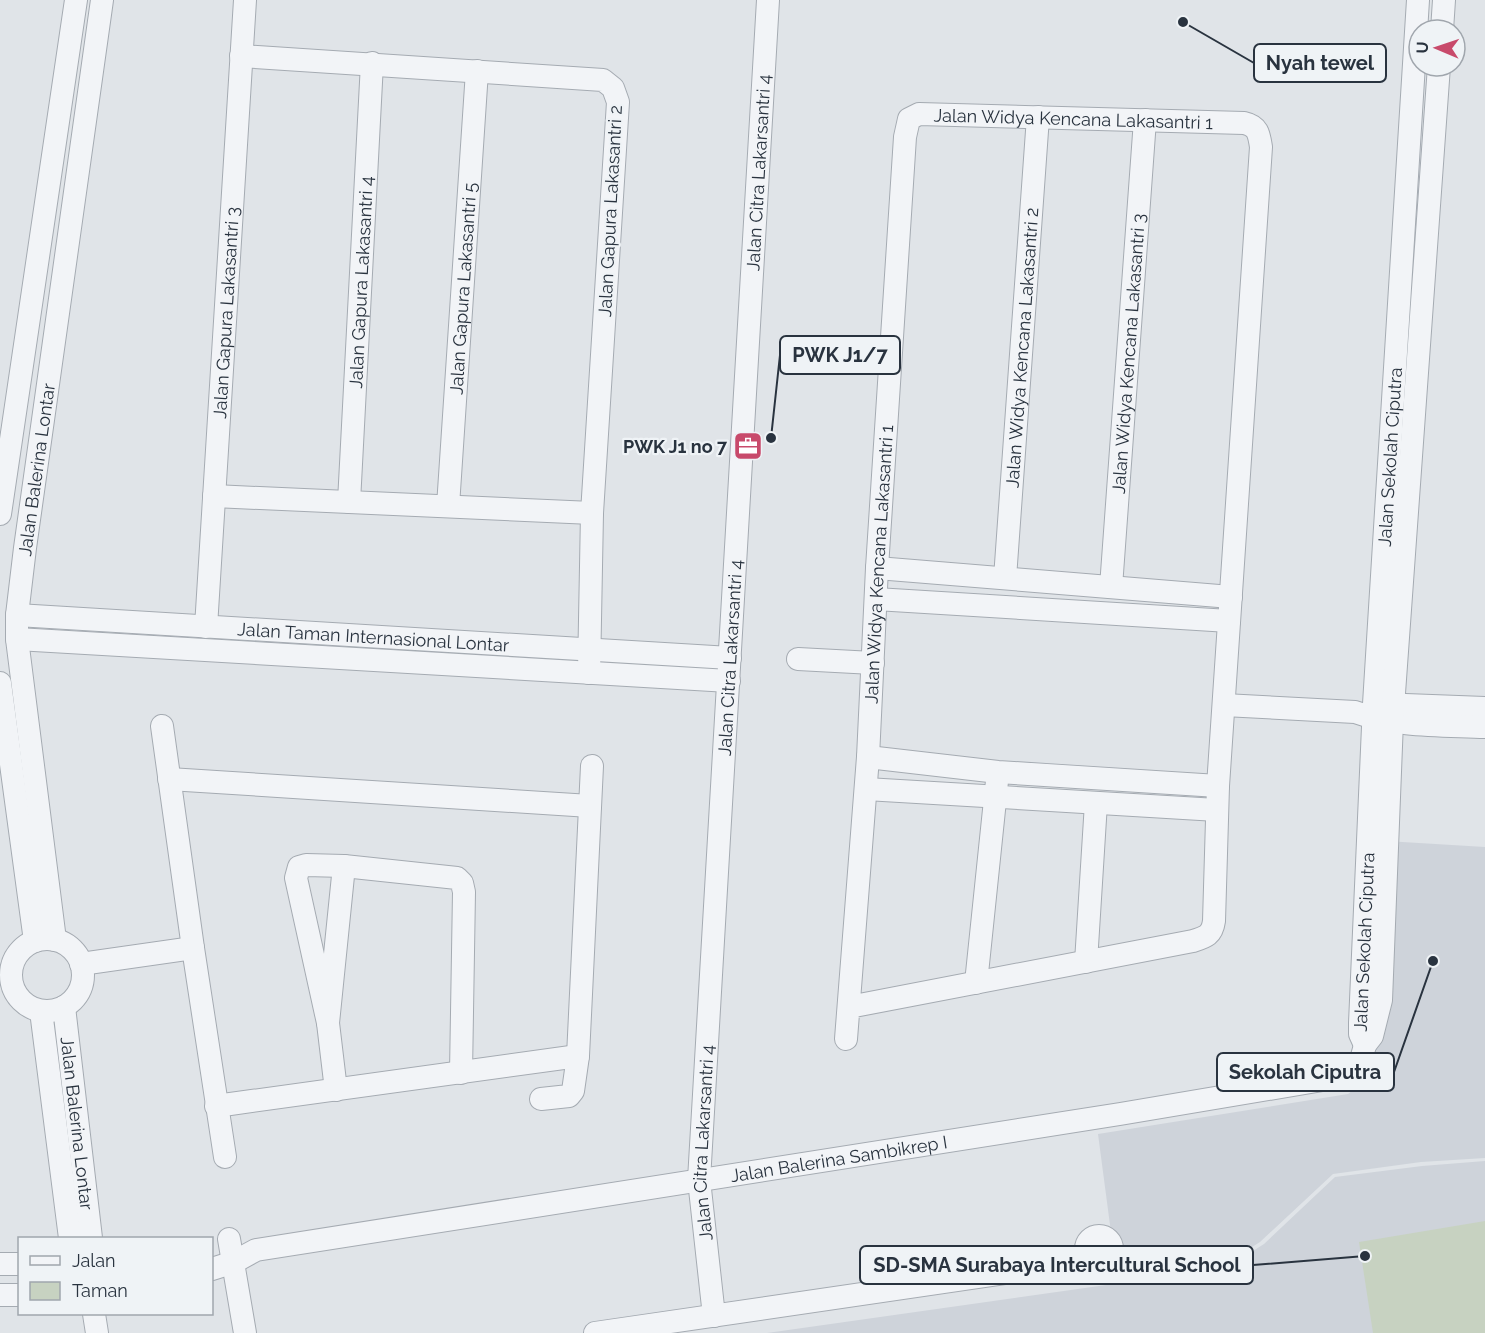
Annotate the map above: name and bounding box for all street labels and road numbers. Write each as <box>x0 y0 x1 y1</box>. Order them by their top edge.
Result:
street label: Jalan Citra Lakarsantri 4 <box>742 74 774 271</box>
street label: Jalan Widya Kencana Lakasantri 1 <box>933 104 1214 133</box>
street label: Jalan Gapura Lakasantri 2 <box>594 105 626 317</box>
street label: Jalan Gapura Lakasantri 4 <box>344 175 377 389</box>
street label: Jalan Gapura Lakasantri 5 <box>445 182 480 395</box>
street label: Jalan Gapura Lakasantri 3 <box>208 206 243 419</box>
street label: Jalan Widya Kencana Lakasantri 2 <box>1001 207 1042 488</box>
street label: Jalan Widya Kencana Lakasantri 3 <box>1107 213 1149 495</box>
street label: Jalan Sekolah Ciputra <box>1373 367 1406 547</box>
street label: Jalan Balerina Lontar <box>14 381 59 557</box>
street label: Jalan Widya Kencana Lakasantri 1 <box>860 424 897 704</box>
street label: Jalan Citra Lakarsantri 4 <box>713 559 746 757</box>
street label: Jalan Taman Internasional Lontar <box>237 618 510 655</box>
street label: Jalan Sekolah Ciputra <box>1349 852 1378 1032</box>
street label: Jalan Balerina Lontar <box>57 1035 98 1212</box>
street label: Jalan Citra Lakarsantri 4 <box>688 1044 717 1242</box>
street label: Jalan Balerina Sambikrep I <box>729 1131 949 1186</box>

